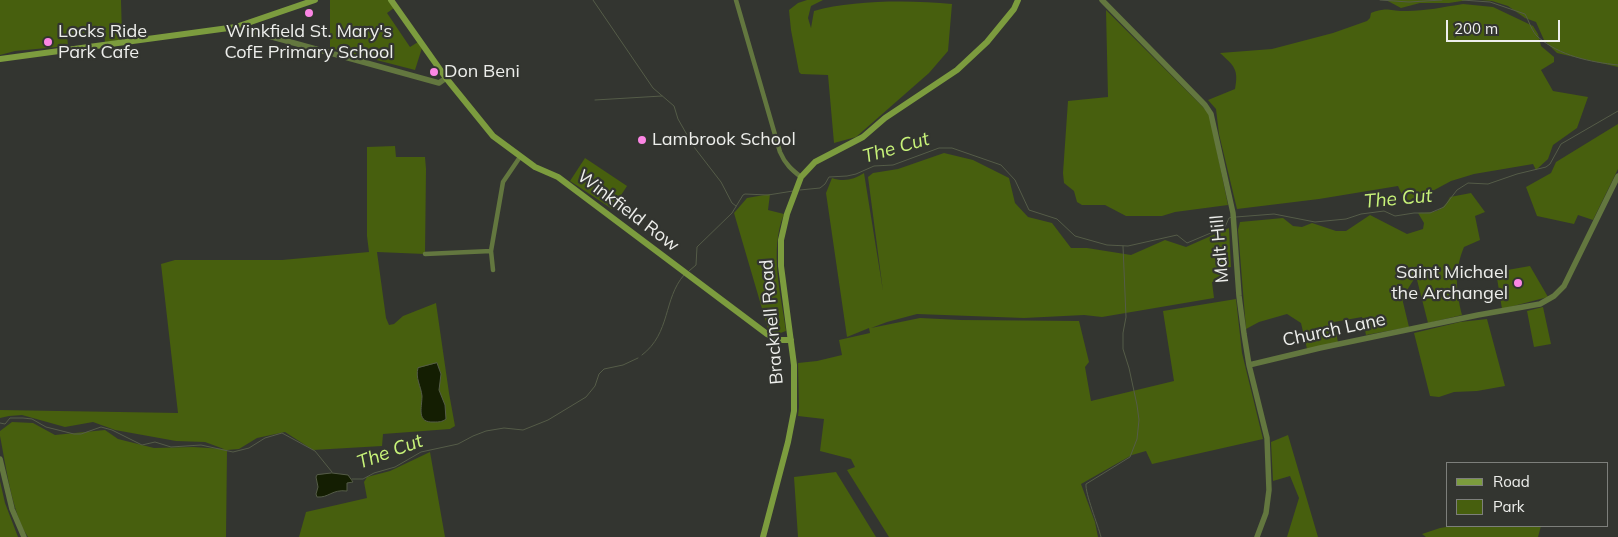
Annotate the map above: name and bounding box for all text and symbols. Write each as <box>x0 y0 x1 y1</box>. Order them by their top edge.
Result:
marker: Winkfield St. Mary's CofE Primary School <box>303 7 315 19</box>
scale bar <box>1448 10 1562 42</box>
text: 200 m <box>1454 19 1498 38</box>
place label: Locks Ride Park Cafe <box>58 21 147 64</box>
place label: Winkfield St. Mary's CofE Primary School <box>224 21 394 64</box>
marker: Locks Ride Park Cafe <box>42 36 54 48</box>
place label: Don Beni <box>444 61 520 83</box>
marker: Don Beni <box>428 66 440 78</box>
water label: The Cut <box>860 128 932 168</box>
place label: Lambrook School <box>652 129 796 151</box>
marker: Lambrook School <box>636 134 648 146</box>
street label: Winkfield Row <box>573 166 683 256</box>
water label: The Cut <box>1363 185 1433 213</box>
street label: Malt Hill <box>1206 214 1234 284</box>
street label: Bracknell Road <box>756 259 788 385</box>
place label: Saint Michael the Archangel <box>1391 262 1508 304</box>
marker: Saint Michael the Archangel <box>1512 277 1524 289</box>
street label: Church Lane <box>1281 309 1387 351</box>
water label: The Cut <box>354 430 426 474</box>
legend <box>1446 462 1608 527</box>
text: Road <box>1493 472 1530 491</box>
text: Park <box>1493 497 1525 516</box>

